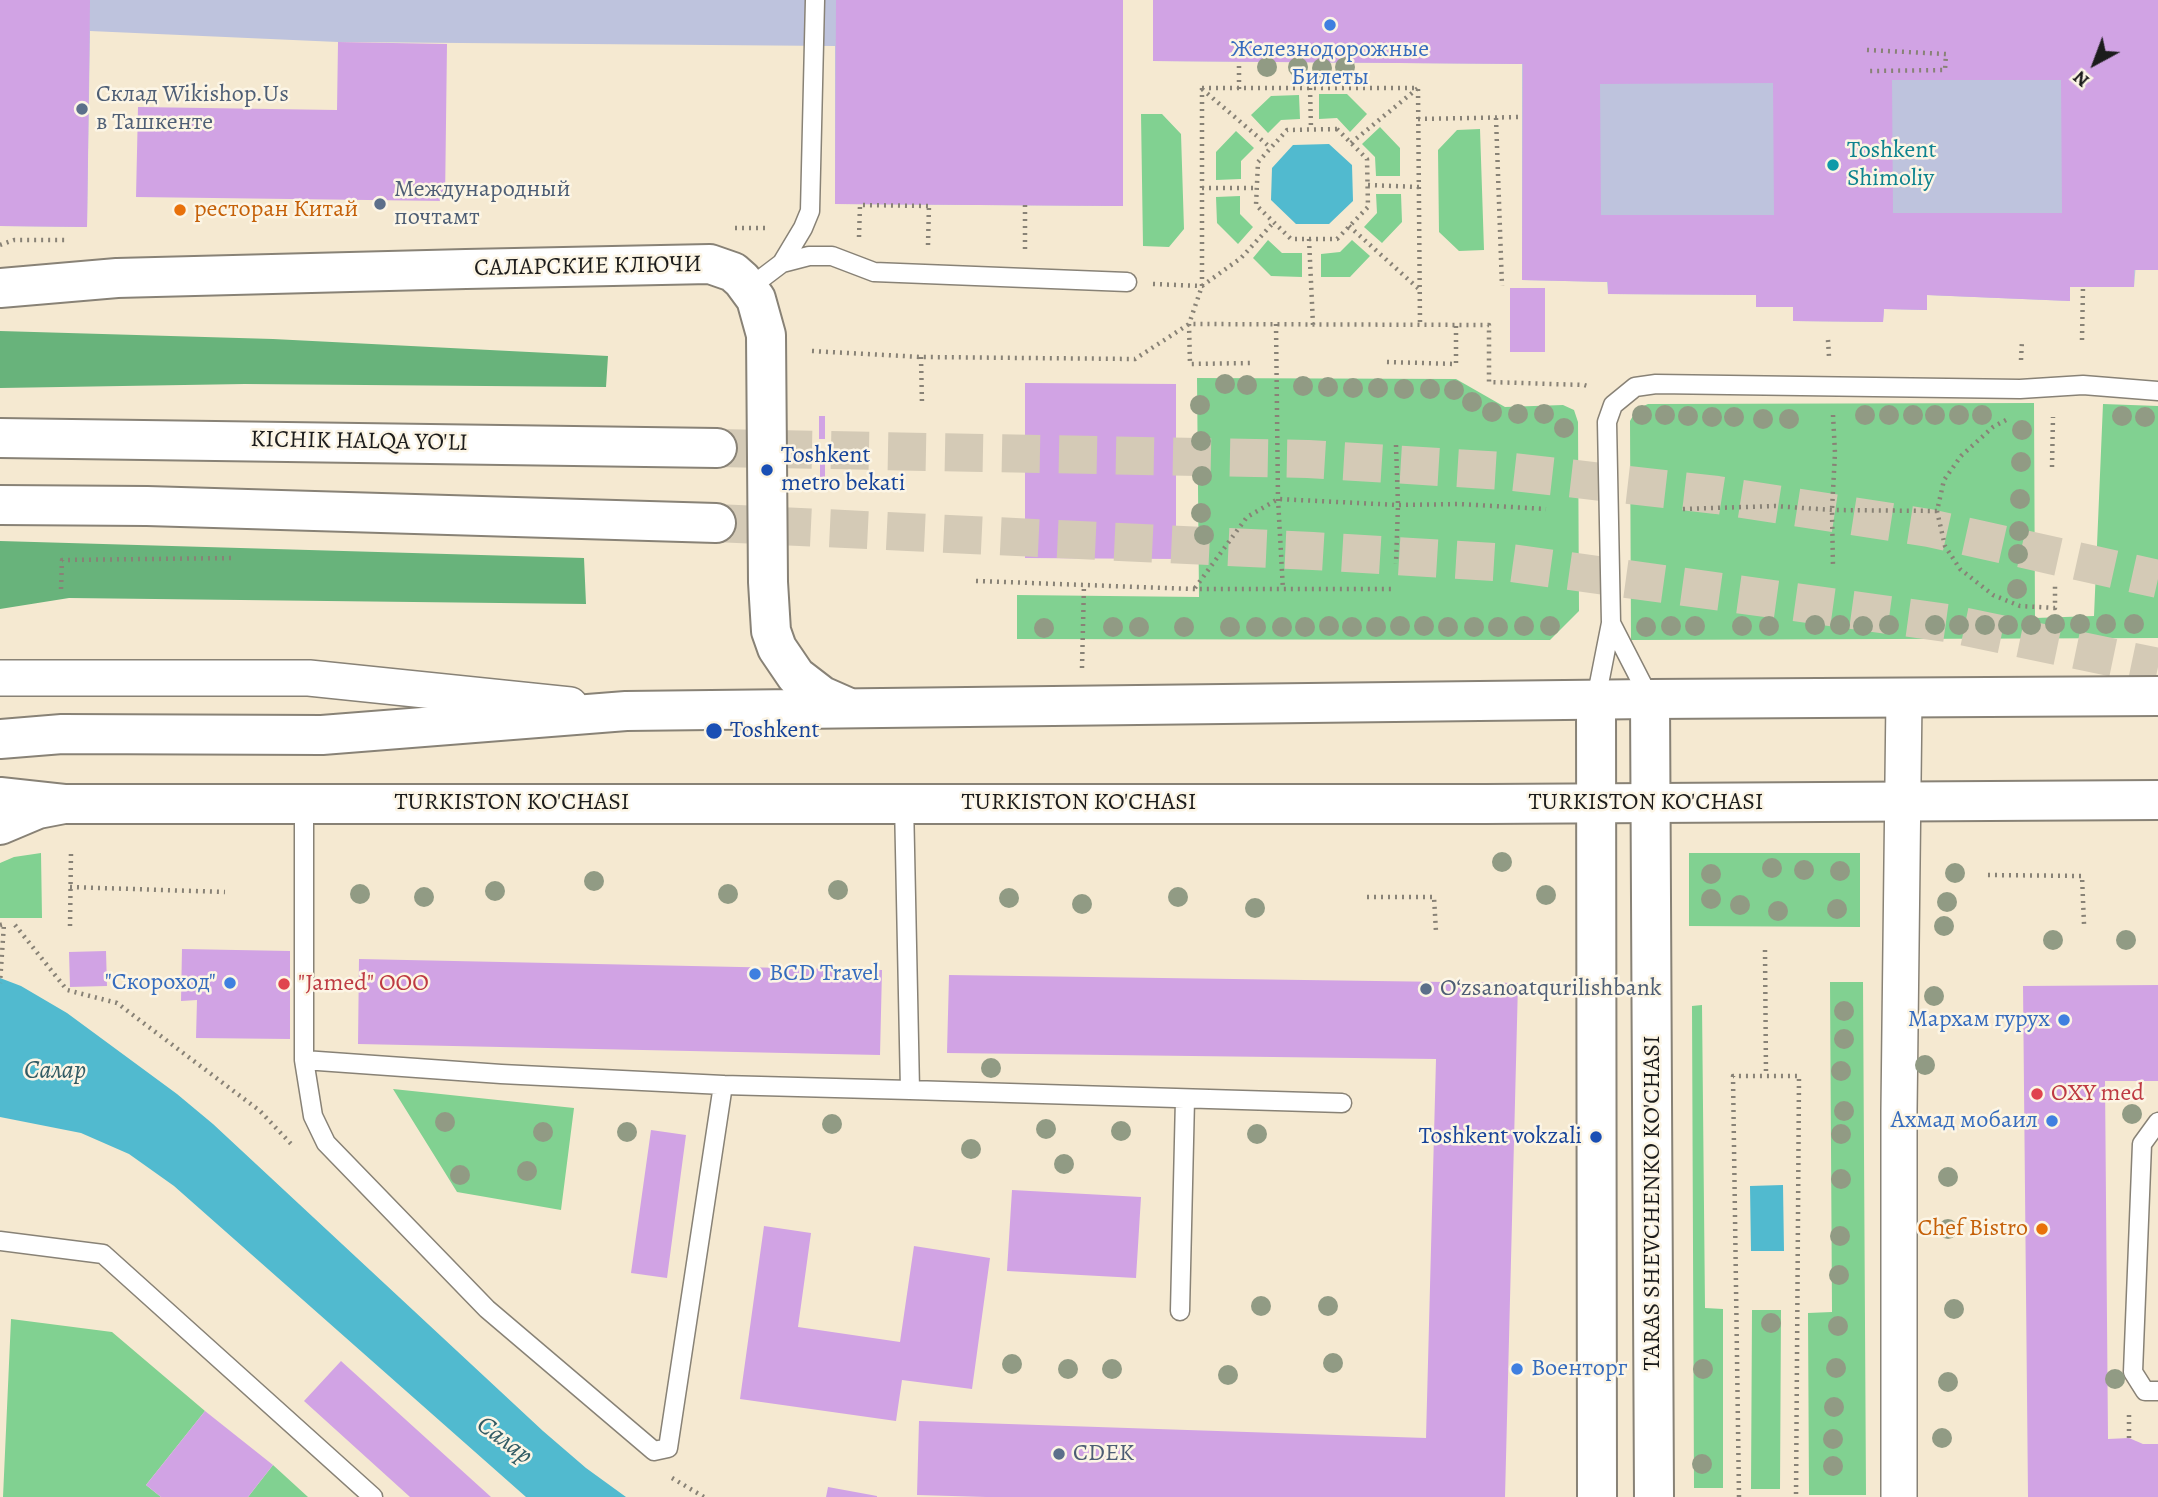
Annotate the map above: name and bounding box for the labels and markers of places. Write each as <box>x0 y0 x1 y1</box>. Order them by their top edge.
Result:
marker: Железнодорожные Билеты <box>1322 17 1338 33</box>
place label: Железнодорожные Билеты <box>1231 36 1429 92</box>
place label: Склад Wikishop.Us в Ташкенте <box>96 81 289 137</box>
marker: Склад Wikishop.Us в Ташкенте <box>74 101 90 117</box>
place label: Toshkent Shimoliy <box>1847 137 1936 193</box>
marker: Toshkent Shimoliy <box>1825 157 1841 173</box>
place label: Международный почтамт <box>394 176 571 232</box>
place label: ресторан Китай <box>194 196 358 224</box>
marker: Международный почтамт <box>372 196 388 212</box>
marker: ресторан Китай <box>172 202 188 218</box>
place label: Toshkent metro bekati <box>781 442 906 498</box>
marker: Toshkent metro bekati <box>759 462 775 478</box>
place label: Toshkent <box>730 717 819 745</box>
marker: Toshkent <box>704 721 724 741</box>
place label: BCD Travel <box>769 960 879 988</box>
marker: BCD Travel <box>747 966 763 982</box>
place label: "Скороход" <box>105 969 216 997</box>
place label: "Jamed" OOO <box>298 970 429 998</box>
marker: "Скороход" <box>222 975 238 991</box>
place label: Oʻzsanoatqurilishbank <box>1440 975 1662 1003</box>
marker: "Jamed" OOO <box>276 976 292 992</box>
marker: Oʻzsanoatqurilishbank <box>1418 981 1434 997</box>
place label: Мархам гурух <box>1908 1006 2050 1034</box>
marker: Мархам гурух <box>2056 1012 2072 1028</box>
place label: OXY med <box>2051 1080 2144 1108</box>
marker: OXY med <box>2029 1086 2045 1102</box>
place label: Ахмад мобаил <box>1891 1107 2038 1135</box>
marker: Ахмад мобаил <box>2044 1113 2060 1129</box>
place label: Toshkent vokzali <box>1419 1123 1582 1151</box>
marker: Toshkent vokzali <box>1588 1129 1604 1145</box>
place label: Chef Bistro <box>1917 1215 2028 1243</box>
marker: Chef Bistro <box>2034 1221 2050 1237</box>
place label: Военторг <box>1531 1355 1628 1383</box>
marker: Военторг <box>1509 1361 1525 1377</box>
place label: CDEK <box>1073 1440 1134 1468</box>
marker: CDEK <box>1051 1446 1067 1462</box>

